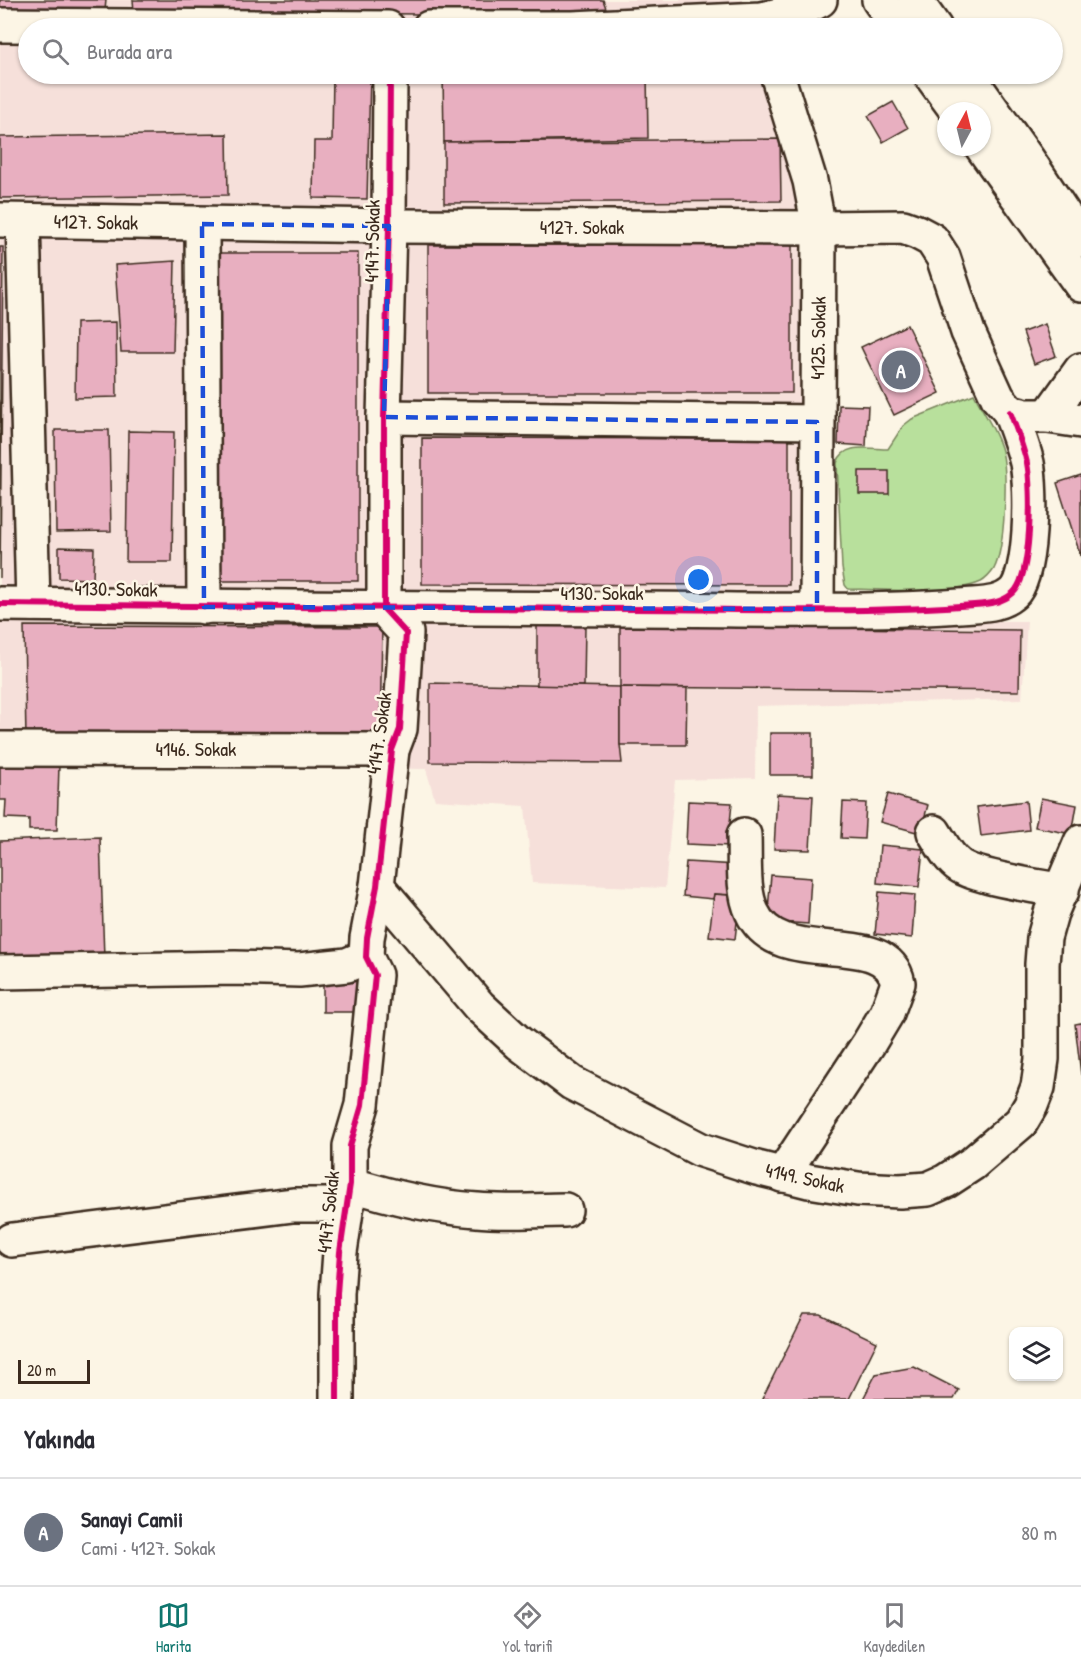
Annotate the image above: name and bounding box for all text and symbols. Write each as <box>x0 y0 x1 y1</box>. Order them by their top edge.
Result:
search box <box>18 18 1063 84</box>
icon: search <box>39 35 72 68</box>
text: Burada ara <box>87 36 172 66</box>
north arrow <box>937 102 991 156</box>
street label: 4147. Sokak <box>357 199 386 283</box>
street label: 4127. Sokak <box>53 207 139 236</box>
street label: 4127. Sokak <box>540 213 624 240</box>
street label: 4125. Sokak <box>803 296 832 380</box>
pin: A <box>882 348 920 392</box>
your location <box>684 565 713 594</box>
street label: 4130. Sokak <box>74 574 158 603</box>
street label: 4130. Sokak <box>560 579 644 606</box>
street label: 4147. Sokak <box>359 690 398 776</box>
street label: 4146. Sokak <box>156 735 236 762</box>
street label: 4149. Sokak <box>763 1156 847 1199</box>
street label: 4147. Sokak <box>310 1169 345 1254</box>
map controls <box>1009 1327 1063 1381</box>
button: layers <box>1009 1327 1063 1381</box>
scale bar <box>18 1357 90 1384</box>
text: 20 m <box>27 1359 56 1381</box>
text: Yakında <box>24 1421 94 1456</box>
text: Sanayi Camii <box>81 1504 183 1534</box>
text: A <box>39 1519 48 1546</box>
text: 80 m <box>1021 1519 1057 1546</box>
text: Cami · 4127. Sokak <box>81 1534 216 1561</box>
tab: Harita <box>156 1599 191 1657</box>
tab: Yol tarifi <box>503 1599 552 1657</box>
tab: Kaydedilen <box>864 1599 925 1657</box>

